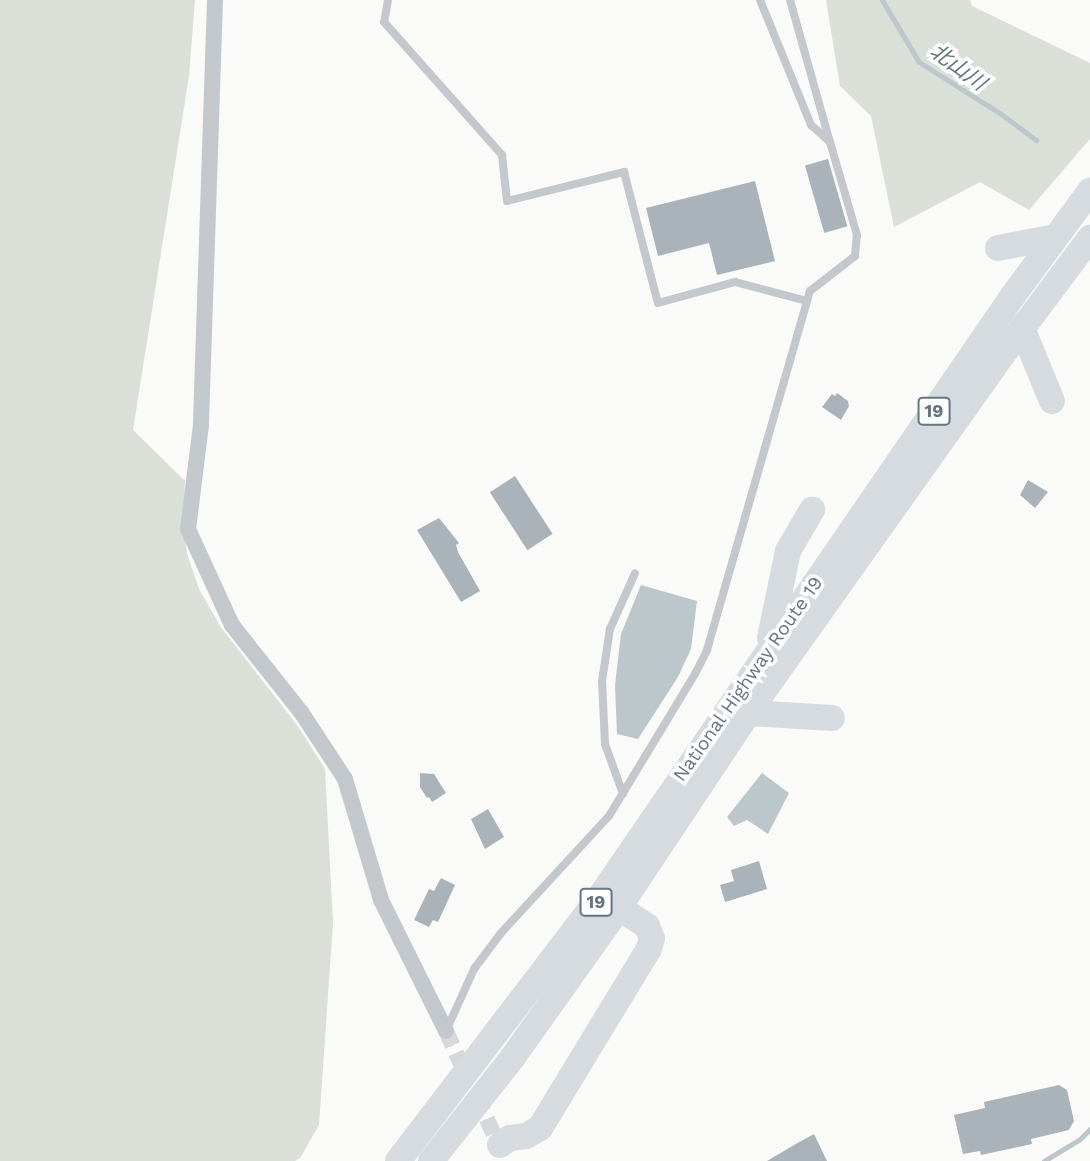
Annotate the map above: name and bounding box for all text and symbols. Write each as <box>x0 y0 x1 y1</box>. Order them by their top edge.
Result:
water label: 北山川 <box>925 38 991 96</box>
road number: 19 <box>916 396 951 426</box>
street label: National Highway Route 19 <box>668 572 828 786</box>
road number: 19 <box>578 888 614 917</box>

